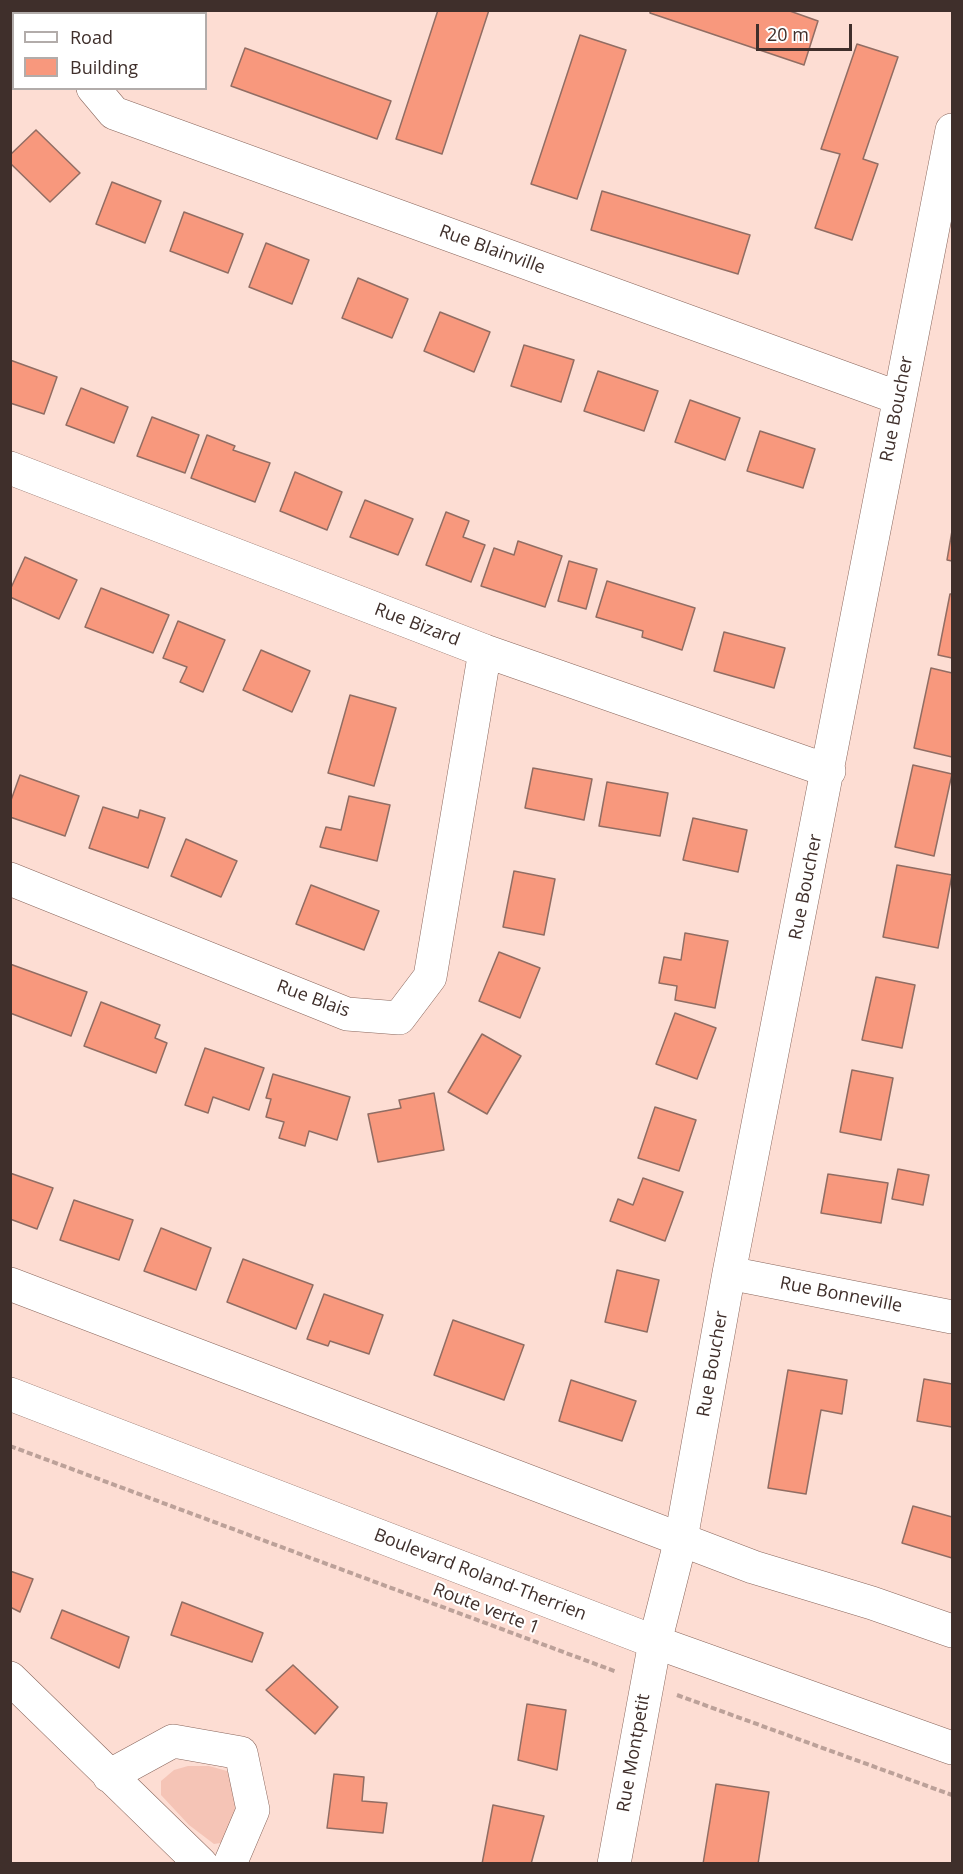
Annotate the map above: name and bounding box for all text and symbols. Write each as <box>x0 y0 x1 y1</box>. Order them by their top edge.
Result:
legend <box>12 12 207 90</box>
scale bar <box>759 12 855 50</box>
text: 20 m <box>767 22 809 46</box>
text: Road <box>70 25 113 49</box>
text: Building <box>70 55 138 79</box>
street label: Rue Blainville <box>436 221 548 279</box>
street label: Rue Boucher <box>876 354 918 464</box>
street label: Rue Bizard <box>371 599 463 651</box>
street label: Rue Boucher <box>785 832 827 942</box>
street label: Rue Blais <box>273 976 353 1022</box>
street label: Rue Bonneville <box>778 1273 904 1317</box>
street label: Rue Boucher <box>693 1309 733 1419</box>
street label: Boulevard Roland-Therrien <box>371 1524 589 1626</box>
street label: Route verte 1 <box>430 1579 542 1639</box>
street label: Rue Montpetit <box>613 1692 655 1814</box>

